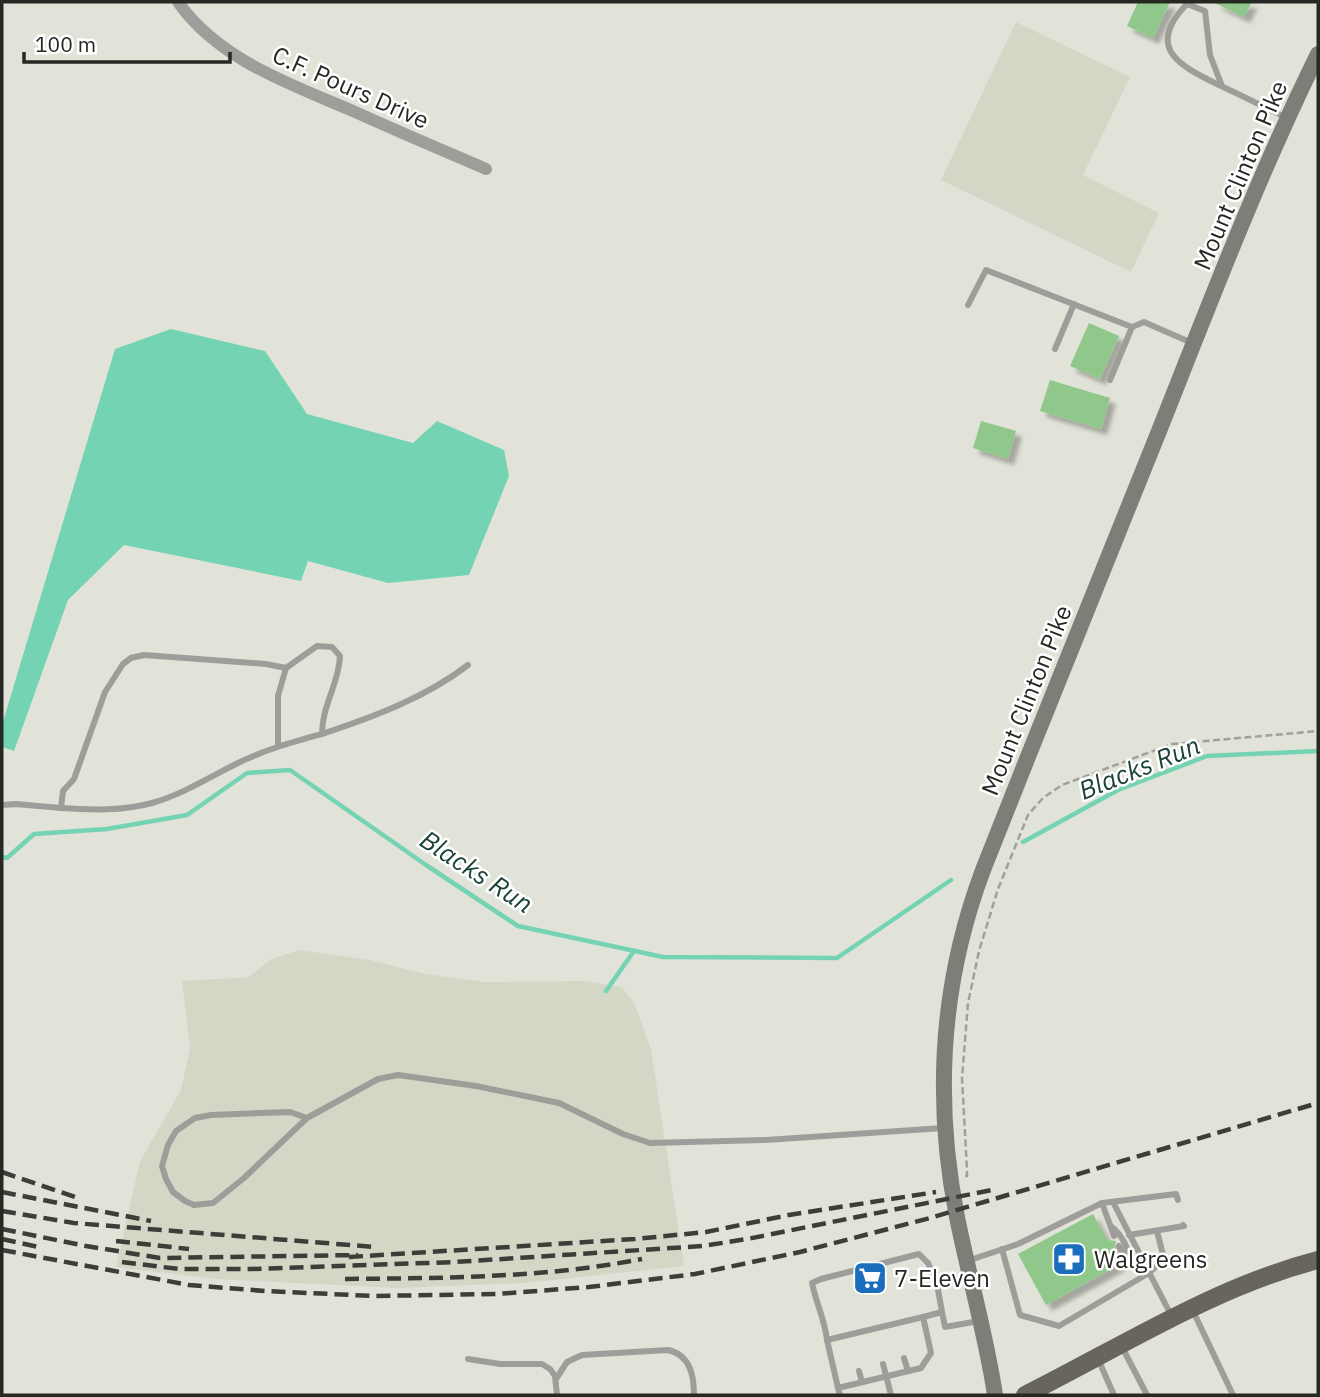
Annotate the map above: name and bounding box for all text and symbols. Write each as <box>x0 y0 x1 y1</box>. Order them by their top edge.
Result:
scale bar <box>24 21 231 65</box>
text: 100 m <box>35 30 96 58</box>
street label: C.F. Pours Drive <box>268 38 434 136</box>
street label: Mount Clinton Pike <box>1186 76 1294 274</box>
street label: Mount Clinton Pike <box>973 600 1079 800</box>
water label: Blacks Run <box>1073 727 1205 807</box>
water label: Blacks Run <box>414 822 540 920</box>
pharmacy icon: Walgreens <box>1050 1240 1088 1278</box>
place label: Walgreens <box>1094 1243 1208 1275</box>
supermarket icon: 7-Eleven <box>851 1259 889 1297</box>
place label: 7-Eleven <box>894 1262 990 1294</box>

